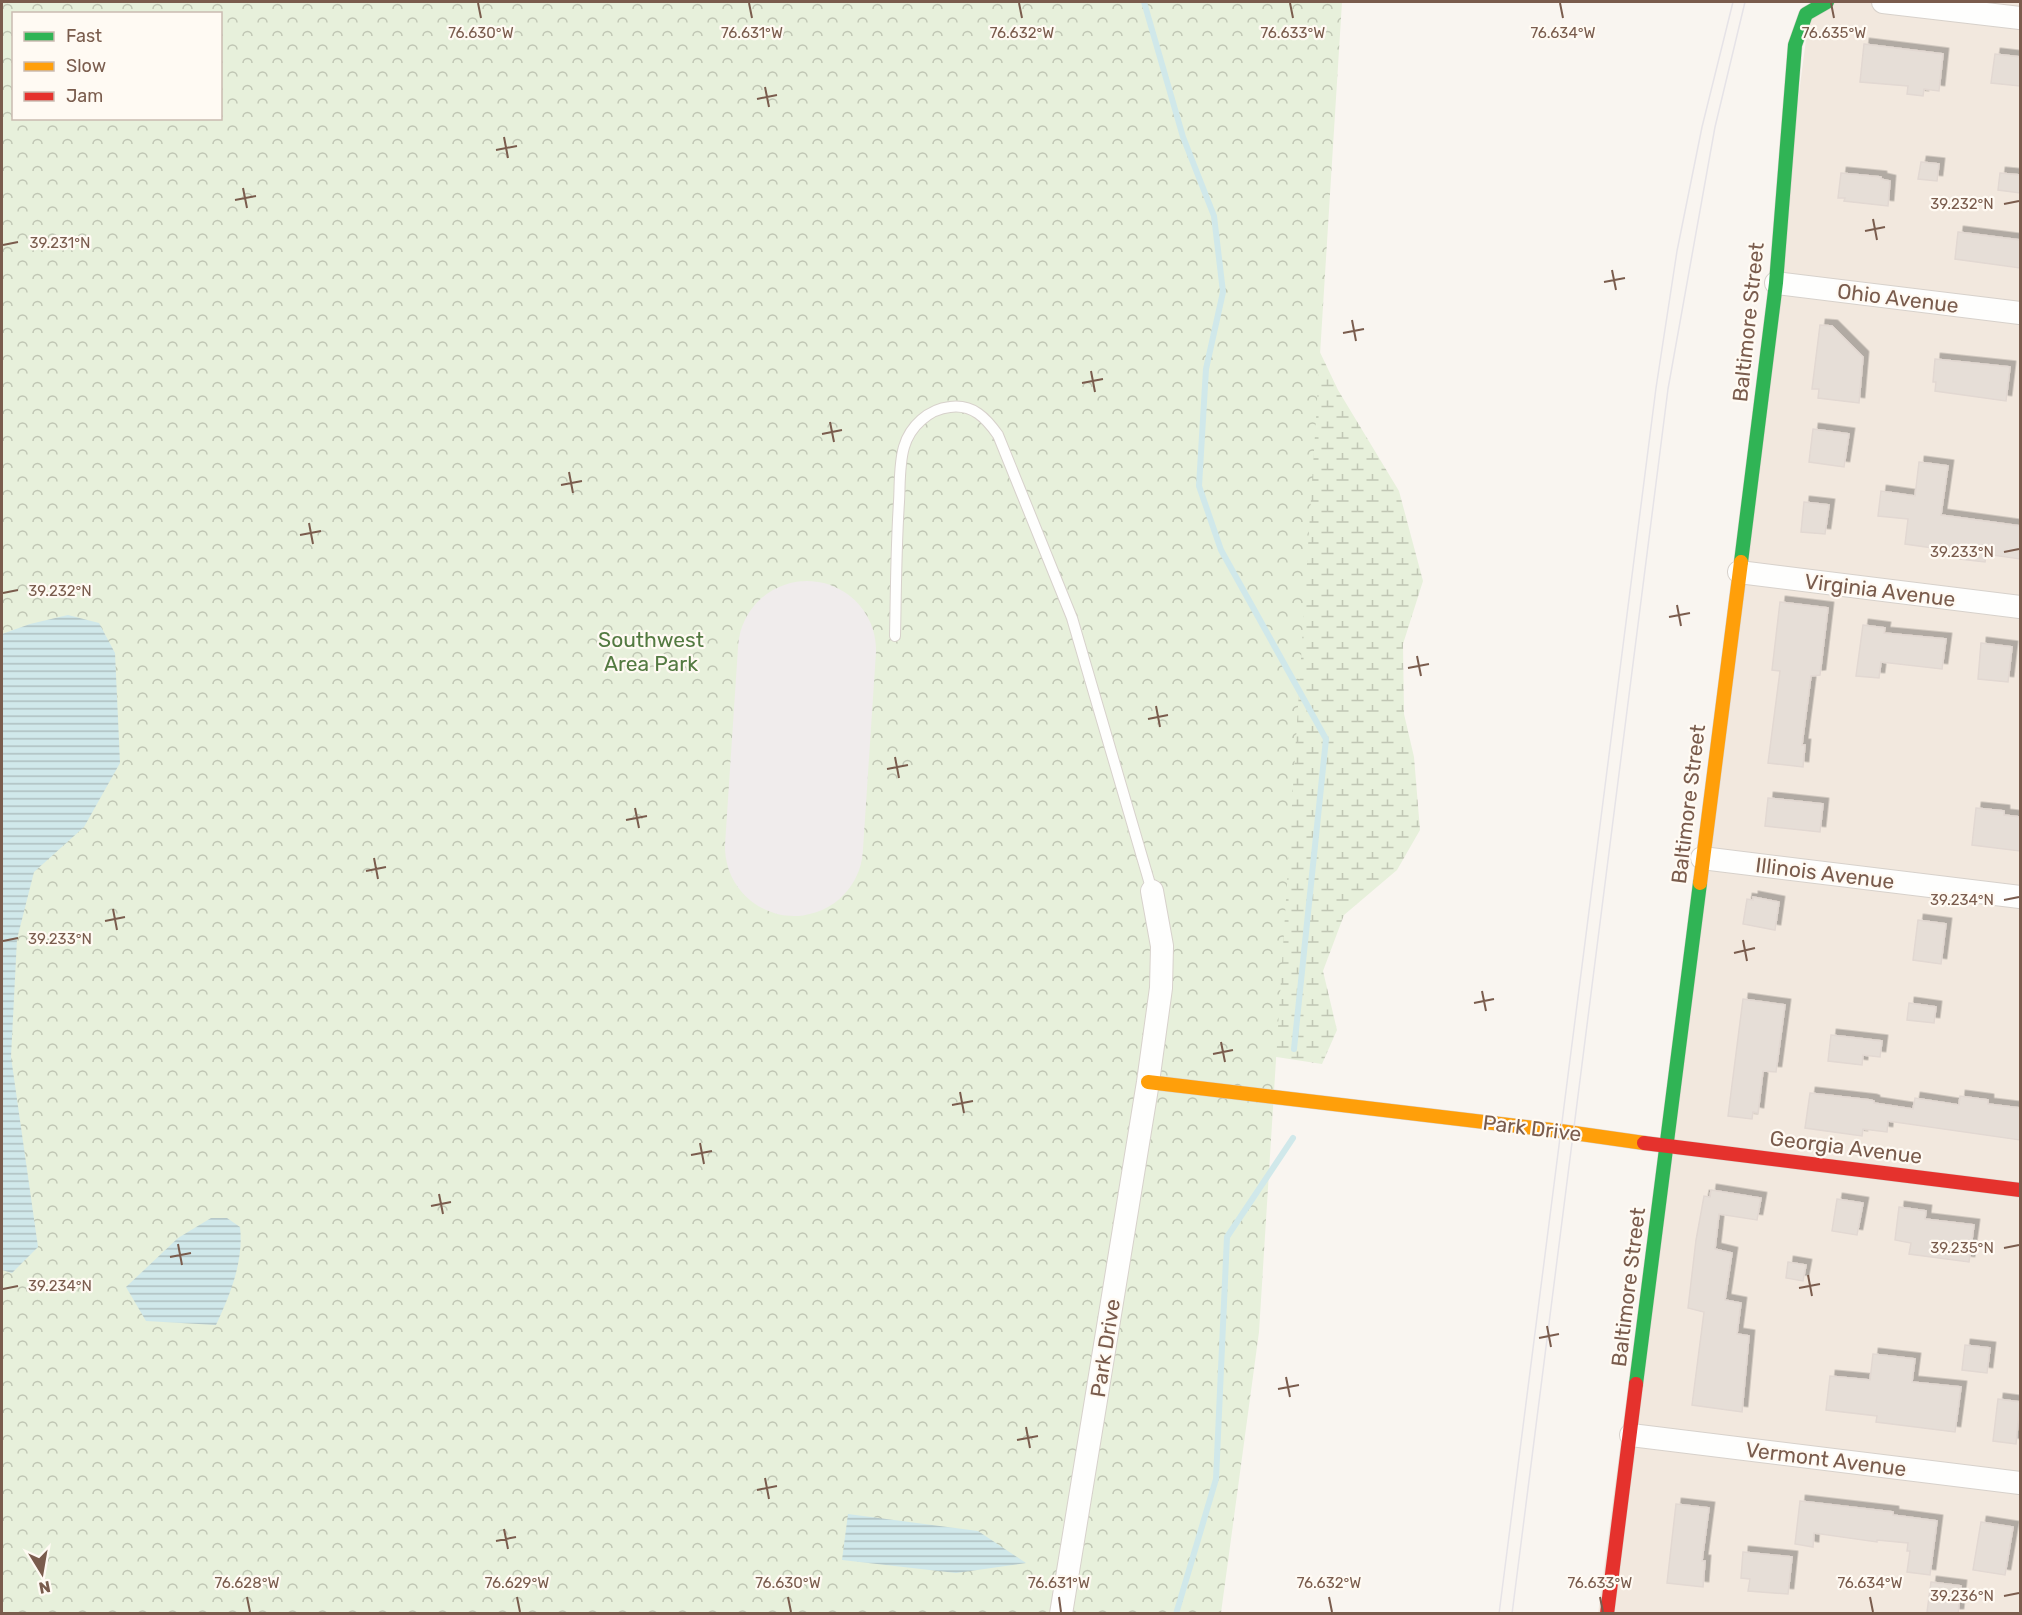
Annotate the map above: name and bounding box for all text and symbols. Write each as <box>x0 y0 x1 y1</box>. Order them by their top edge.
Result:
legend <box>12 12 222 120</box>
text: 76.630°W <box>448 24 514 42</box>
text: 76.631°W <box>721 24 783 42</box>
text: 76.632°W <box>990 24 1054 42</box>
text: 76.633°W <box>1261 24 1325 42</box>
text: 76.634°W <box>1530 24 1596 42</box>
text: 76.635°W <box>1802 24 1866 42</box>
text: Fast <box>66 25 102 47</box>
text: Slow <box>66 55 106 77</box>
text: Jam <box>66 85 103 107</box>
text: 39.232°N <box>1930 195 1994 213</box>
text: 39.231°N <box>30 234 90 252</box>
street label: Baltimore Street <box>1727 241 1769 403</box>
street label: Ohio Avenue <box>1836 278 1960 318</box>
text: 39.233°N <box>1930 543 1994 561</box>
street label: Virginia Avenue <box>1803 568 1957 612</box>
text: 39.232°N <box>28 582 92 600</box>
park label: Southwest Area Park <box>598 627 704 676</box>
street label: Baltimore Street <box>1666 723 1710 885</box>
street label: Illinois Avenue <box>1754 852 1896 894</box>
text: 39.234°N <box>1930 891 1994 909</box>
text: 39.233°N <box>28 930 92 948</box>
street label: Park Drive <box>1481 1110 1583 1146</box>
street label: Georgia Avenue <box>1768 1125 1924 1169</box>
street label: Baltimore Street <box>1606 1206 1650 1368</box>
text: 39.235°N <box>1930 1239 1994 1257</box>
text: 39.234°N <box>28 1277 92 1295</box>
street label: Park Drive <box>1085 1297 1125 1399</box>
street label: Vermont Avenue <box>1744 1437 1908 1481</box>
north arrow <box>12 1543 72 1603</box>
text: 76.628°W <box>214 1574 280 1592</box>
text: 76.629°W <box>485 1574 549 1592</box>
text: 76.630°W <box>755 1574 821 1592</box>
text: 76.631°W <box>1028 1574 1090 1592</box>
text: 76.632°W <box>1297 1574 1361 1592</box>
text: 76.633°W <box>1568 1574 1632 1592</box>
text: 76.634°W <box>1837 1574 1903 1592</box>
text: N <box>37 1577 52 1598</box>
text: 39.236°N <box>1930 1587 1994 1605</box>

